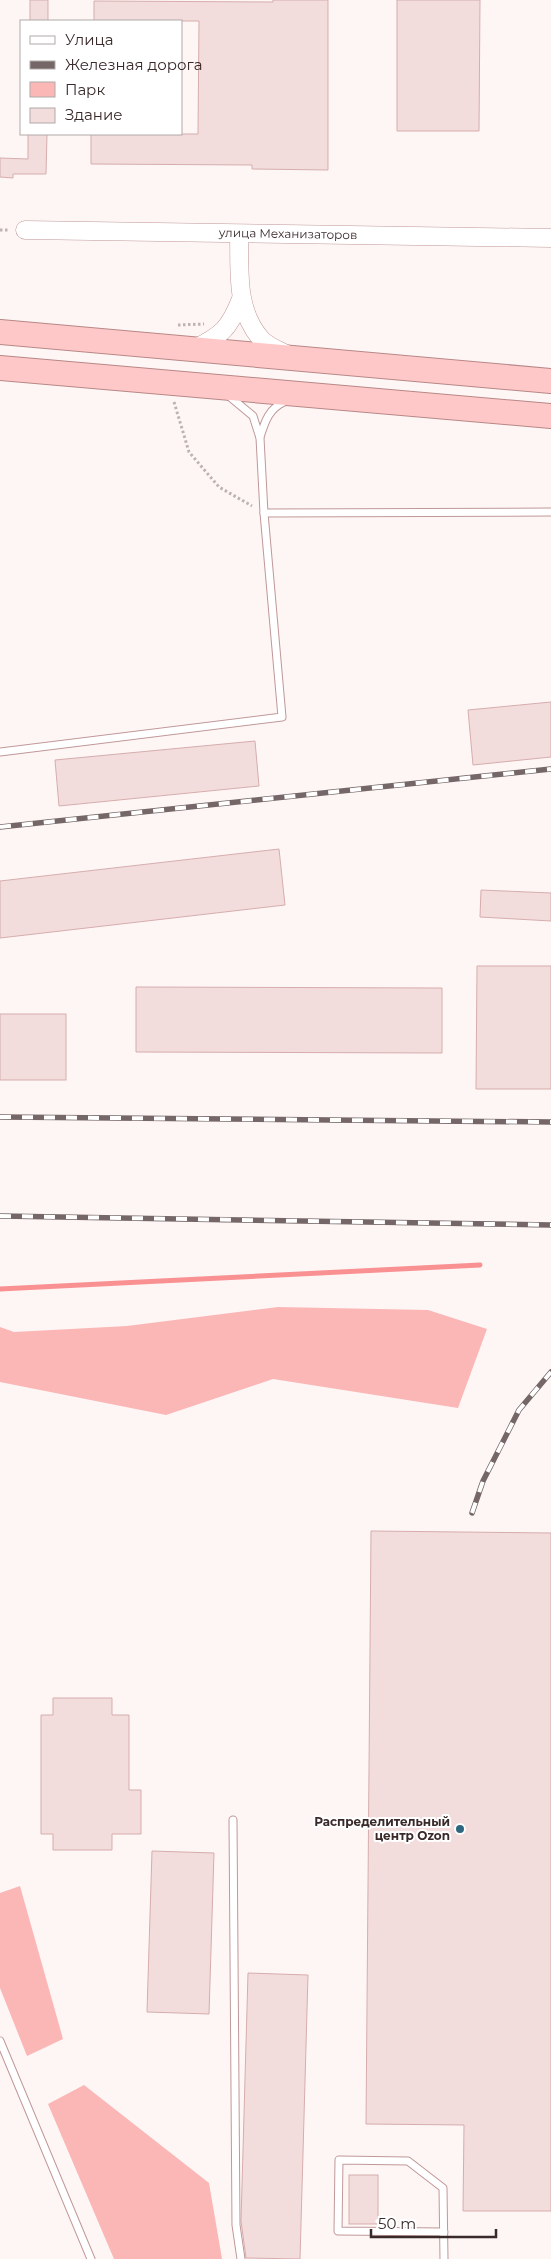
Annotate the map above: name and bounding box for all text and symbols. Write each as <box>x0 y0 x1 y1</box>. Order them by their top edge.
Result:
legend <box>20 20 182 135</box>
text: Улица <box>65 30 113 49</box>
text: Железная дорога <box>65 55 202 74</box>
text: Парк <box>65 80 105 99</box>
text: Здание <box>65 105 123 124</box>
street label: улица Механизаторов <box>218 225 357 242</box>
place label: Распределительный центр Ozon <box>314 1814 450 1843</box>
marker: Распределительный центр Ozon <box>454 1823 466 1835</box>
scale bar <box>371 2206 496 2238</box>
text: 50 m <box>378 2214 416 2233</box>

